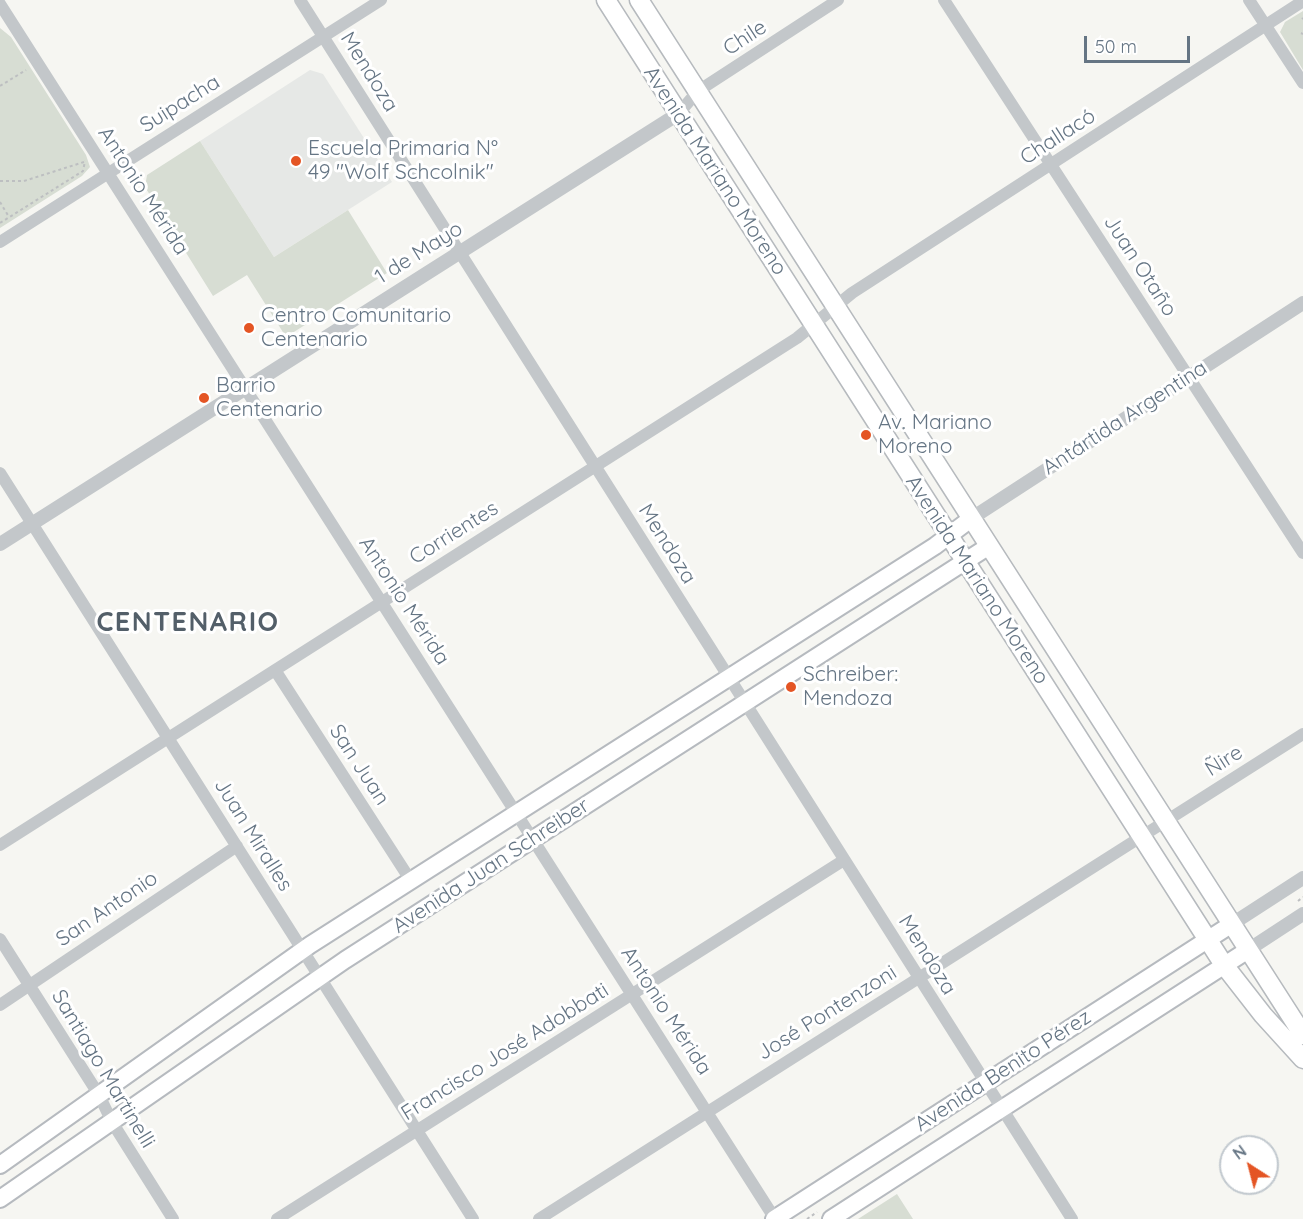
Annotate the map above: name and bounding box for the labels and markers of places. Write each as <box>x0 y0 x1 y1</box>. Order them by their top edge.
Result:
place label: Escuela Primaria N° 49 "Wolf Schcolnik" <box>308 136 498 186</box>
marker: Escuela Primaria N° 49 "Wolf Schcolnik" <box>289 154 303 168</box>
place label: Centro Comunitario Centenario <box>261 303 451 353</box>
marker: Centro Comunitario Centenario <box>242 321 256 335</box>
place label: Barrio Centenario <box>216 373 323 423</box>
marker: Barrio Centenario <box>197 391 211 405</box>
place label: Av. Mariano Moreno <box>878 410 992 460</box>
marker: Av. Mariano Moreno <box>859 428 873 442</box>
place label: Schreiber: Mendoza <box>803 662 898 712</box>
marker: Schreiber: Mendoza <box>784 680 798 694</box>

